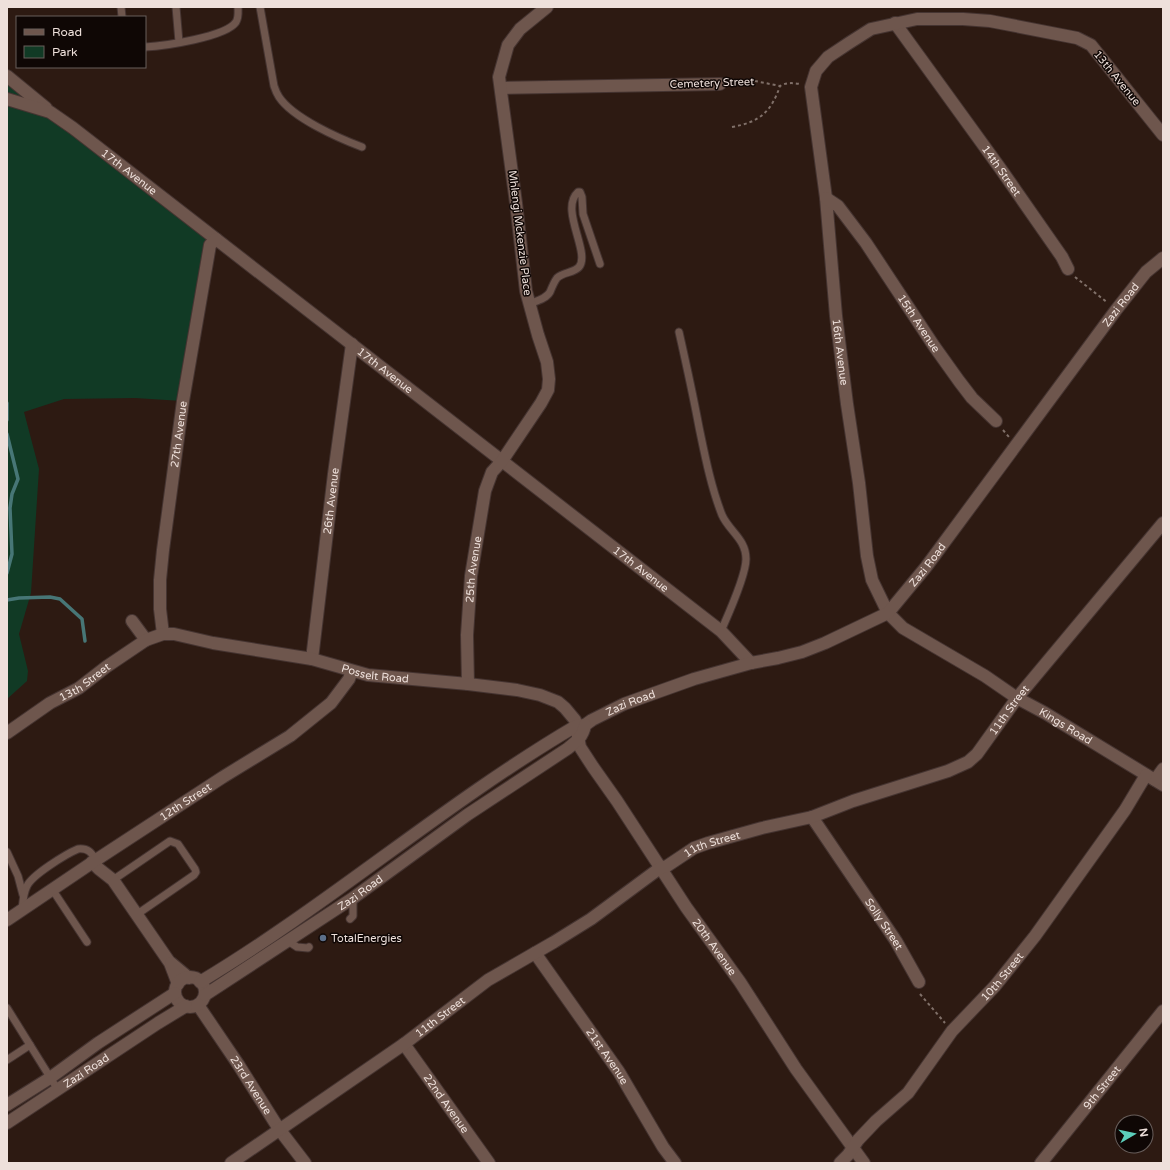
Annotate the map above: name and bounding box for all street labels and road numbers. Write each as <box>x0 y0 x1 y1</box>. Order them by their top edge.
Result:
street label: 13th Avenue <box>1091 48 1143 108</box>
street label: Cemetery Street <box>669 75 755 91</box>
street label: 14th Street <box>979 143 1024 198</box>
street label: 17th Avenue <box>99 146 160 197</box>
street label: Mhlengi Mckenzie Place <box>506 170 534 296</box>
street label: Zazi Road <box>1100 280 1142 329</box>
street label: 15th Avenue <box>895 292 943 355</box>
street label: 16th Avenue <box>830 318 851 386</box>
street label: 17th Avenue <box>355 345 416 396</box>
street label: 27th Avenue <box>168 400 189 468</box>
street label: 26th Avenue <box>320 467 341 535</box>
street label: 25th Avenue <box>463 535 484 603</box>
street label: Zazi Road <box>906 540 948 589</box>
street label: 17th Avenue <box>611 543 671 595</box>
street label: 13th Street <box>57 660 112 704</box>
street label: Posselt Road <box>340 661 409 685</box>
street label: 11th Street <box>986 682 1032 738</box>
street label: Zazi Road <box>604 687 657 719</box>
street label: Kings Road <box>1037 705 1095 747</box>
street label: 12th Street <box>157 780 214 823</box>
street label: 11th Street <box>681 828 741 860</box>
street label: Zazi Road <box>335 872 385 913</box>
street label: Solly Street <box>862 896 906 952</box>
street label: 20th Avenue <box>690 916 739 978</box>
street label: 10th Street <box>978 950 1026 1003</box>
street label: 11th Street <box>412 994 467 1040</box>
street label: 21st Avenue <box>583 1025 631 1087</box>
street label: Zazi Road <box>61 1051 112 1090</box>
street label: 23rd Avenue <box>228 1053 275 1117</box>
street label: 9th Street <box>1080 1063 1123 1112</box>
street label: 22nd Avenue <box>421 1071 472 1136</box>

